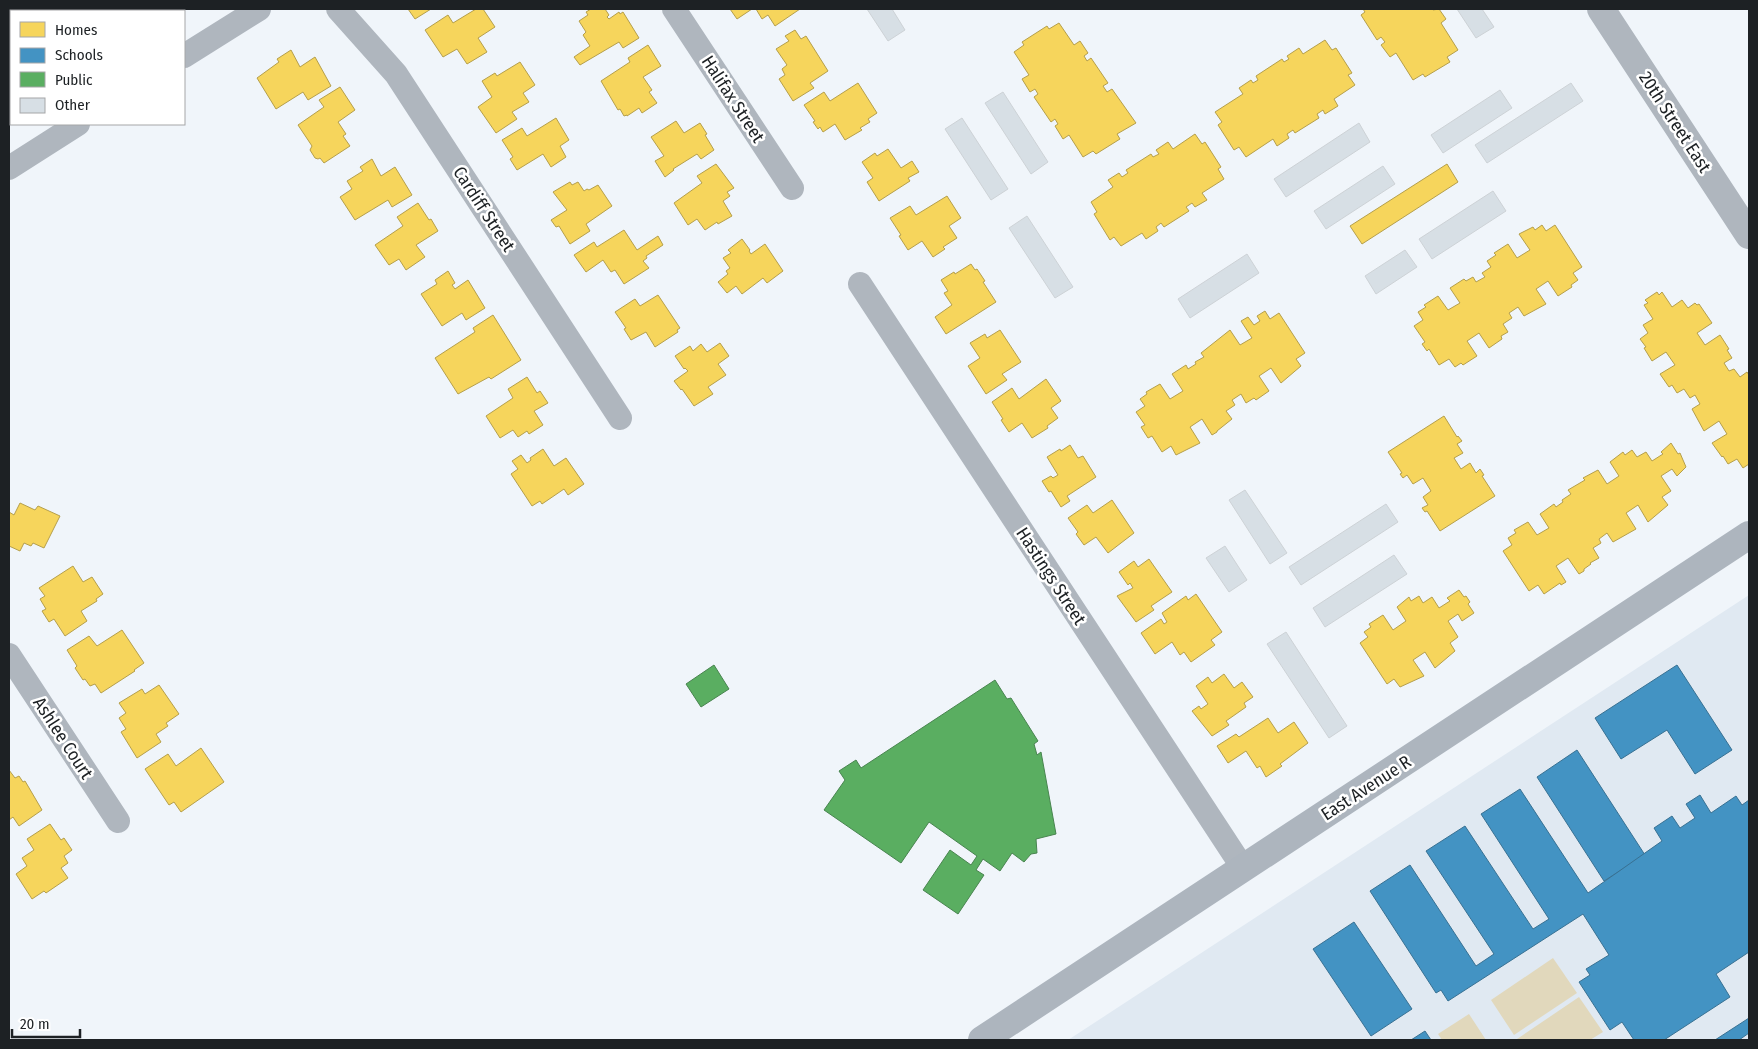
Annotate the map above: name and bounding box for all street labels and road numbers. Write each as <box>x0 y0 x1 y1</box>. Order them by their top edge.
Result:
street label: Halifax Street <box>697 51 769 147</box>
street label: 20th Street East <box>1634 67 1716 177</box>
street label: Cardiff Street <box>448 162 520 256</box>
street label: Hastings Street <box>1011 523 1091 629</box>
street label: Ashlee Court <box>28 693 98 783</box>
street label: East Avenue R <box>1317 751 1415 825</box>

